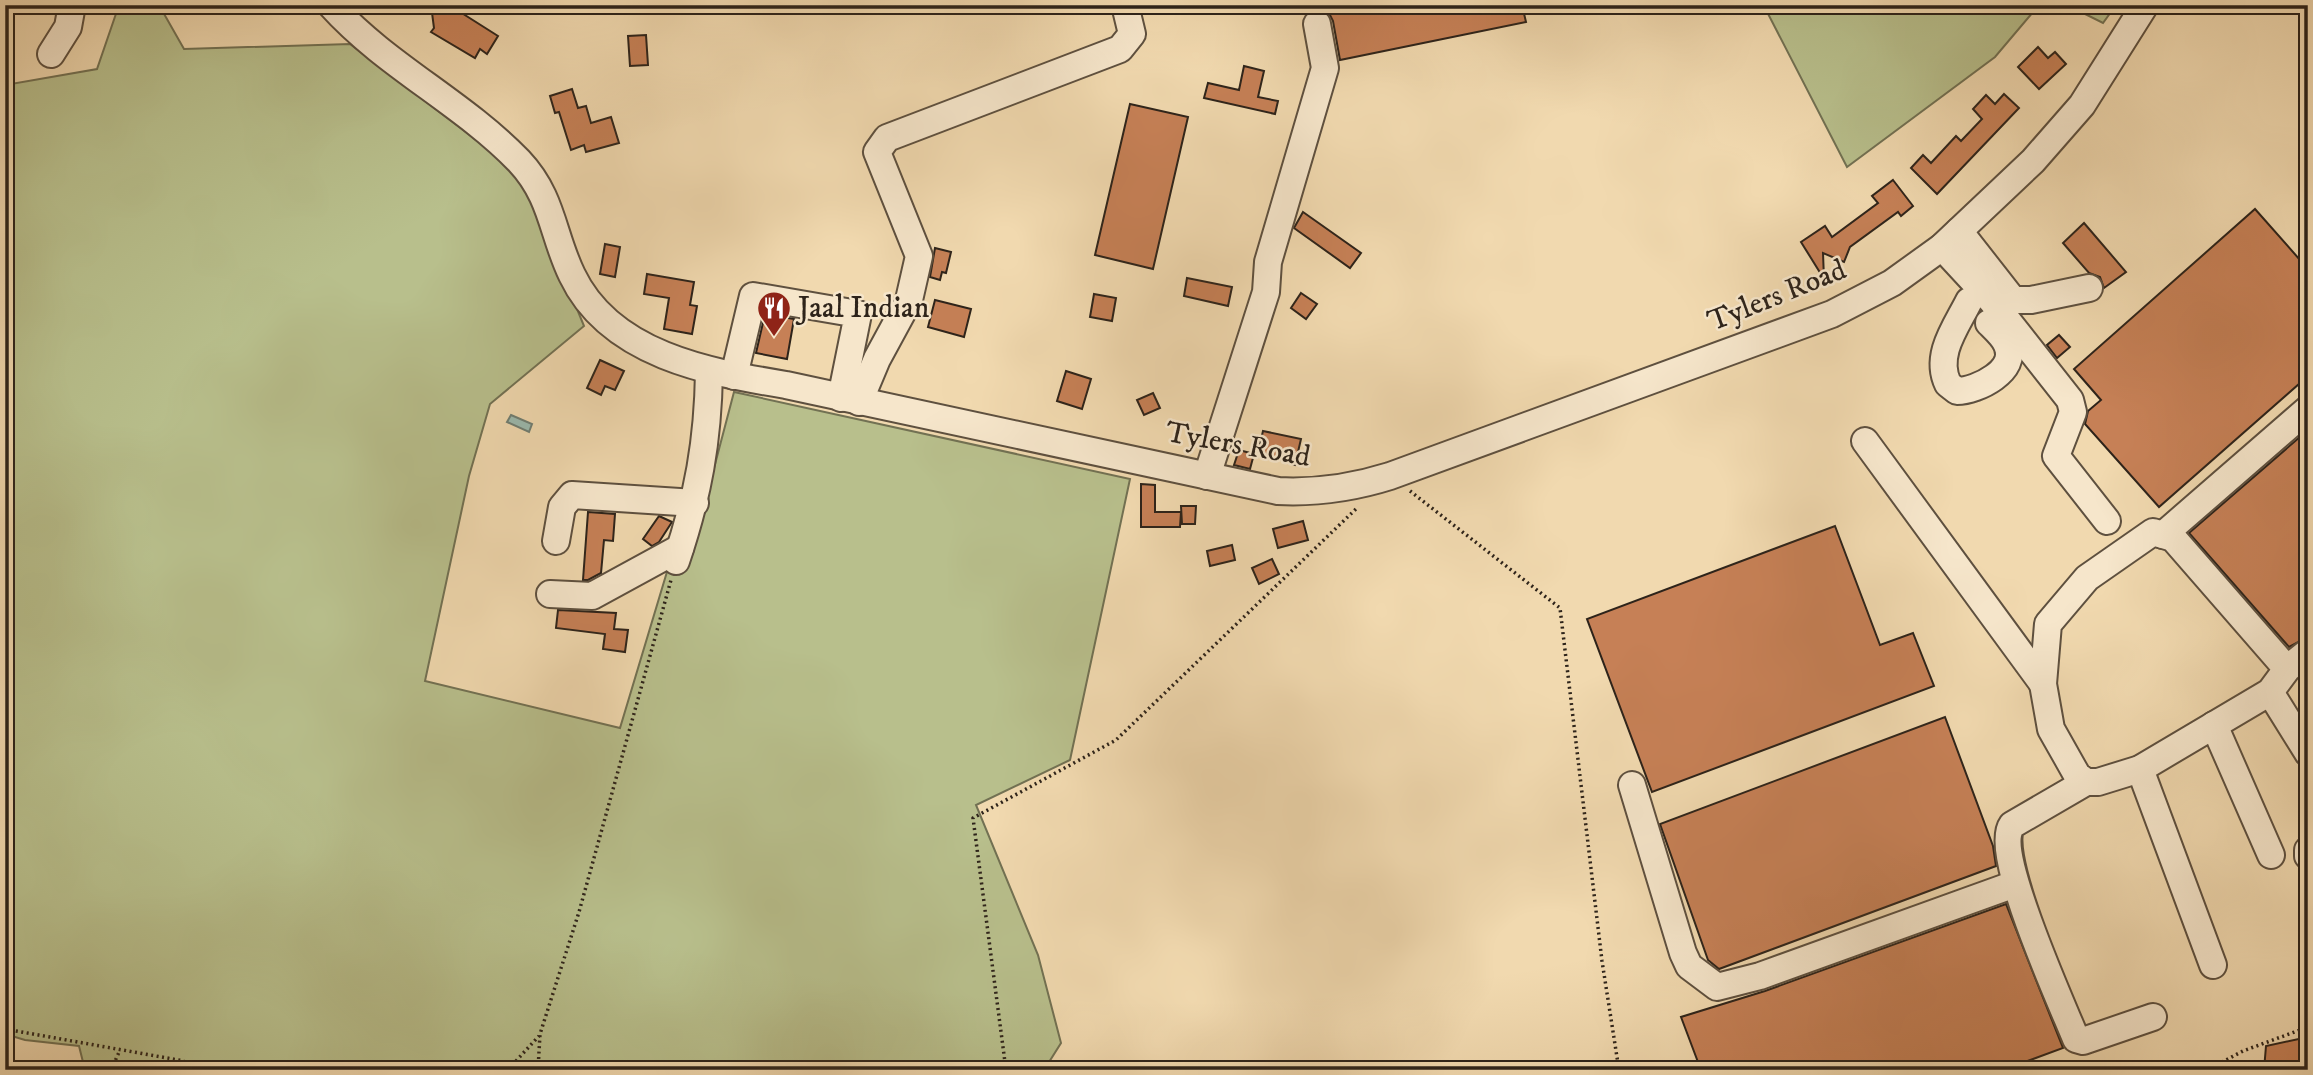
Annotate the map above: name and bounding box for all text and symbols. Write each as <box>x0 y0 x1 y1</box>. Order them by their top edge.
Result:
street label: Tylers Road <box>1702 251 1852 341</box>
restaurant icon: Jaal Indian <box>755 289 793 338</box>
place label: Jaal Indian <box>795 290 930 327</box>
street label: Tylers Road <box>1163 414 1313 476</box>

